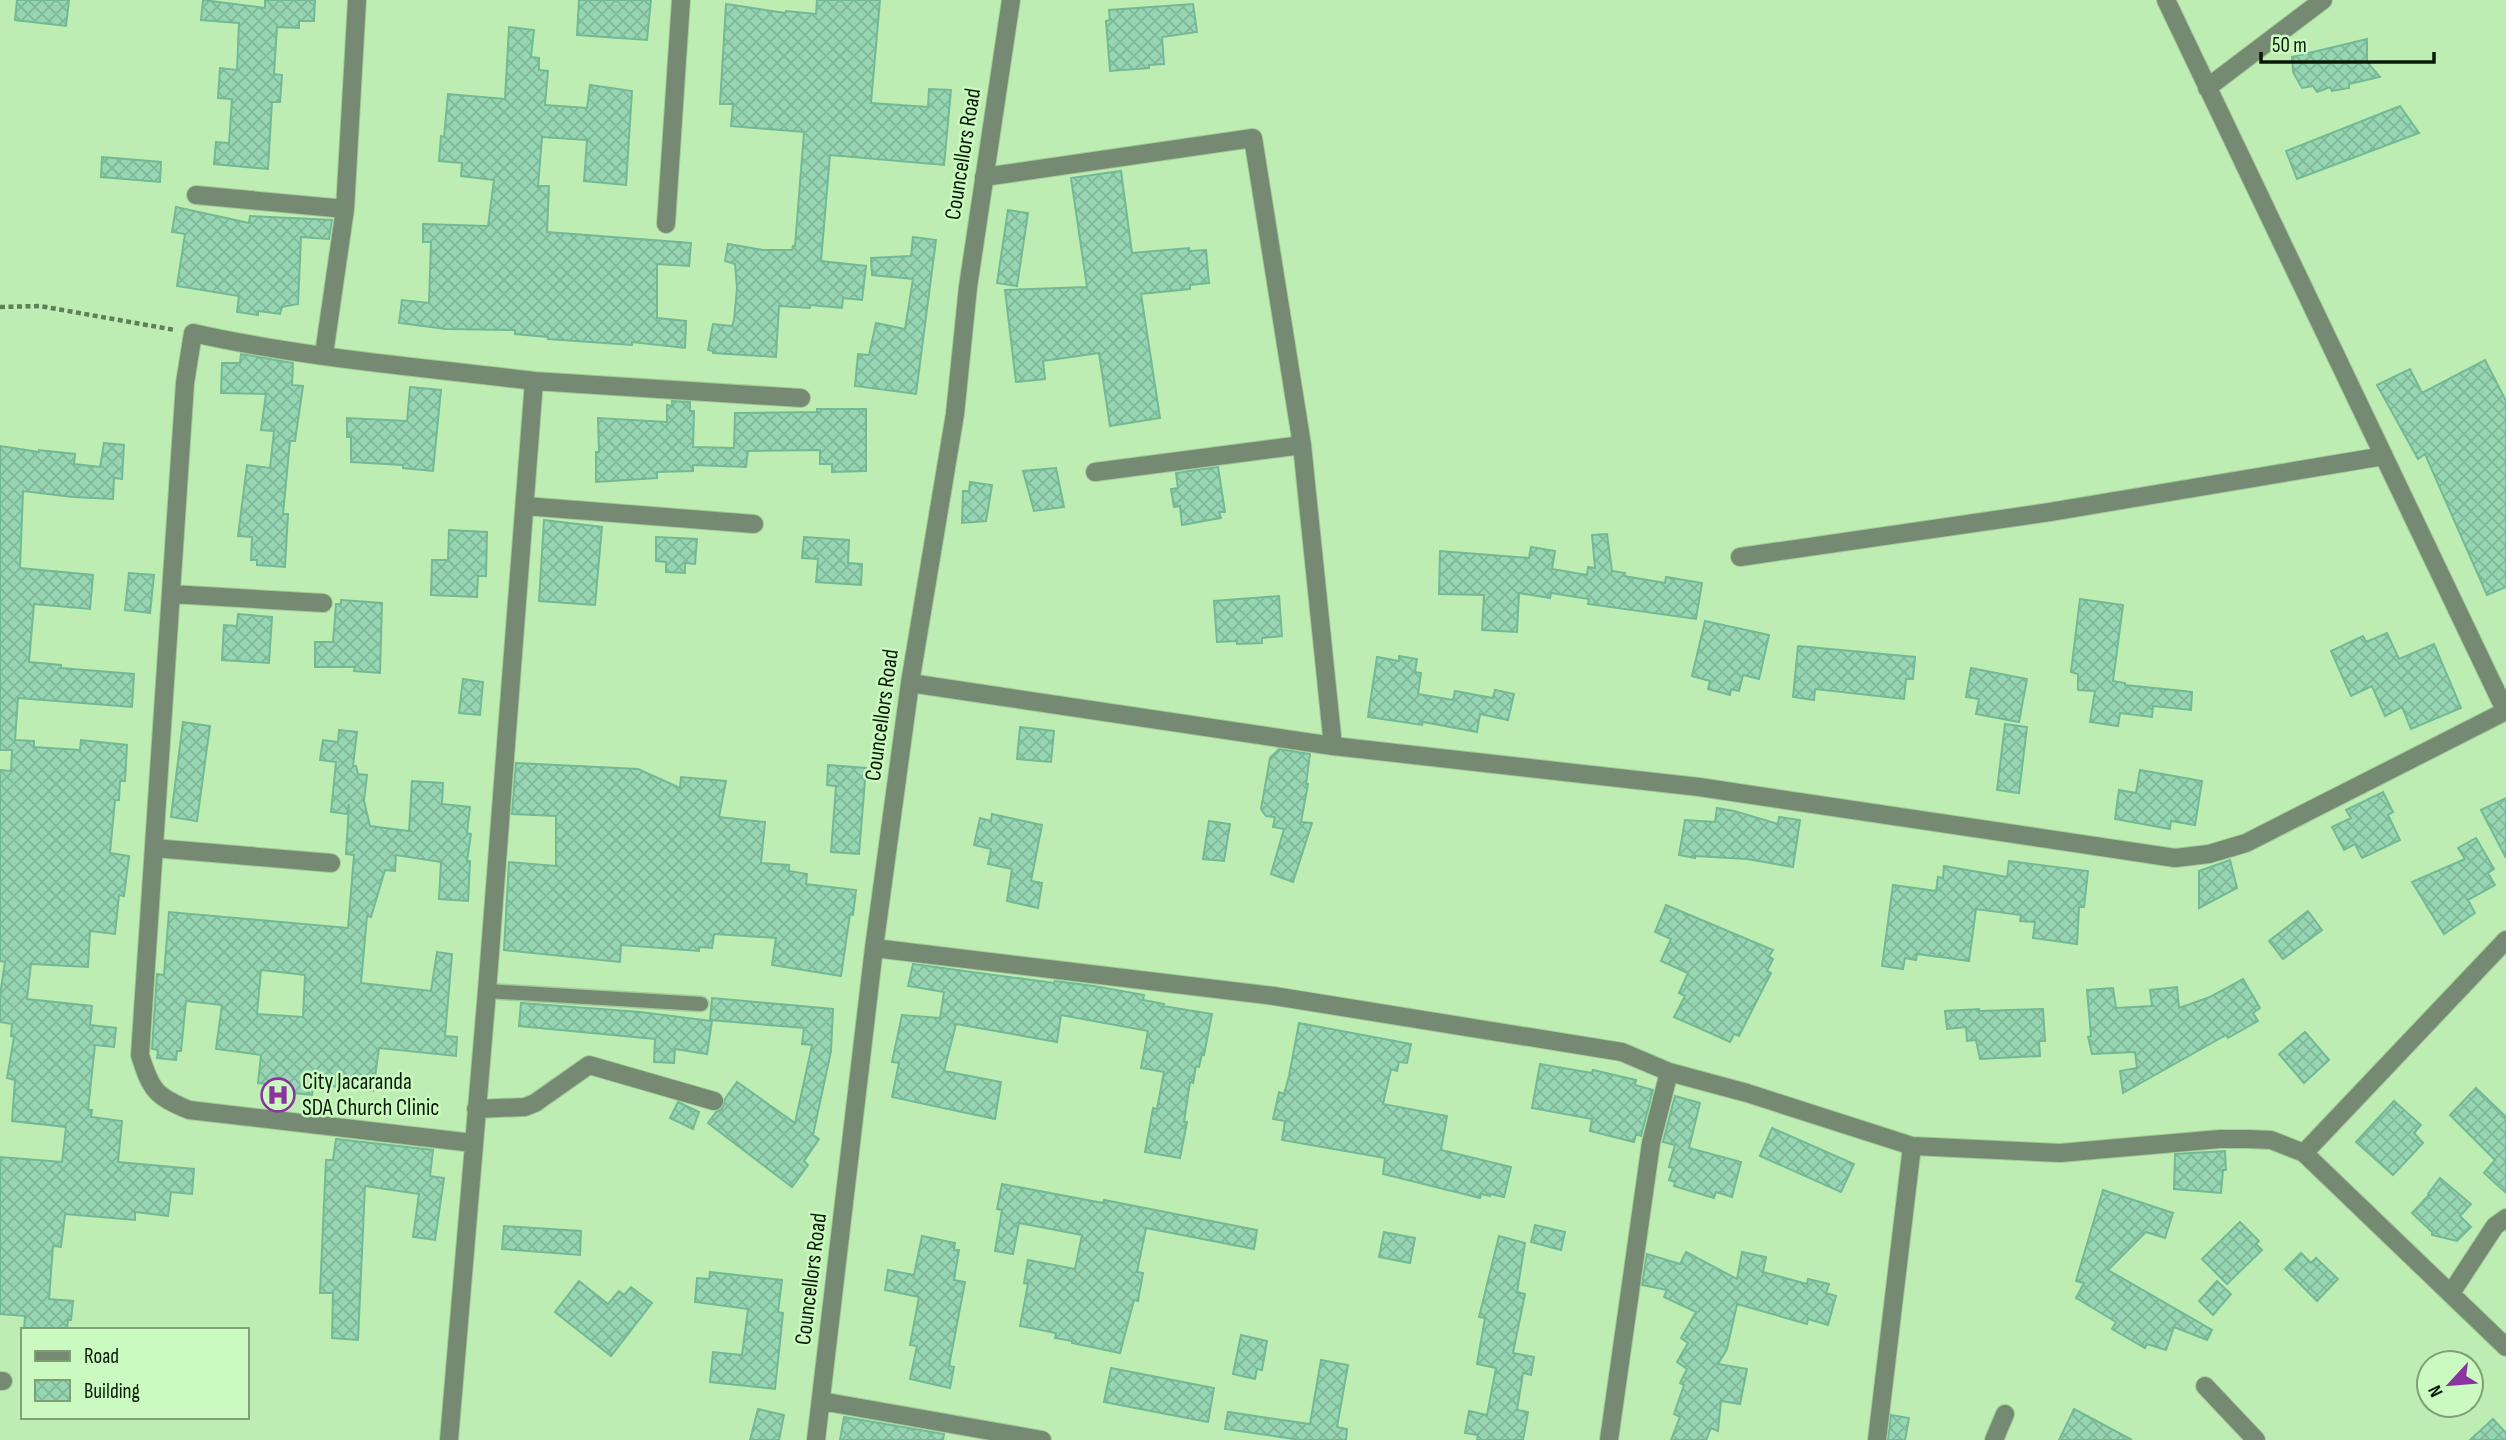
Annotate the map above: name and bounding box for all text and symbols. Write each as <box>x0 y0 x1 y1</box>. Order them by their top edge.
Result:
scale bar <box>2261 21 2434 65</box>
text: 50 m <box>2272 33 2307 58</box>
street label: Councellors Road <box>939 86 987 222</box>
street label: Councellors Road <box>859 647 905 783</box>
place label: City Jacaranda SDA Church Clinic <box>302 1068 439 1122</box>
hospital icon: City Jacaranda SDA Church Clinic <box>259 1076 297 1114</box>
street label: Councellors Road <box>789 1211 833 1347</box>
legend <box>21 1328 248 1419</box>
text: Road <box>84 1344 119 1369</box>
north arrow <box>2415 1349 2485 1419</box>
text: Building <box>84 1379 140 1404</box>
text: N <box>2424 1381 2449 1400</box>

